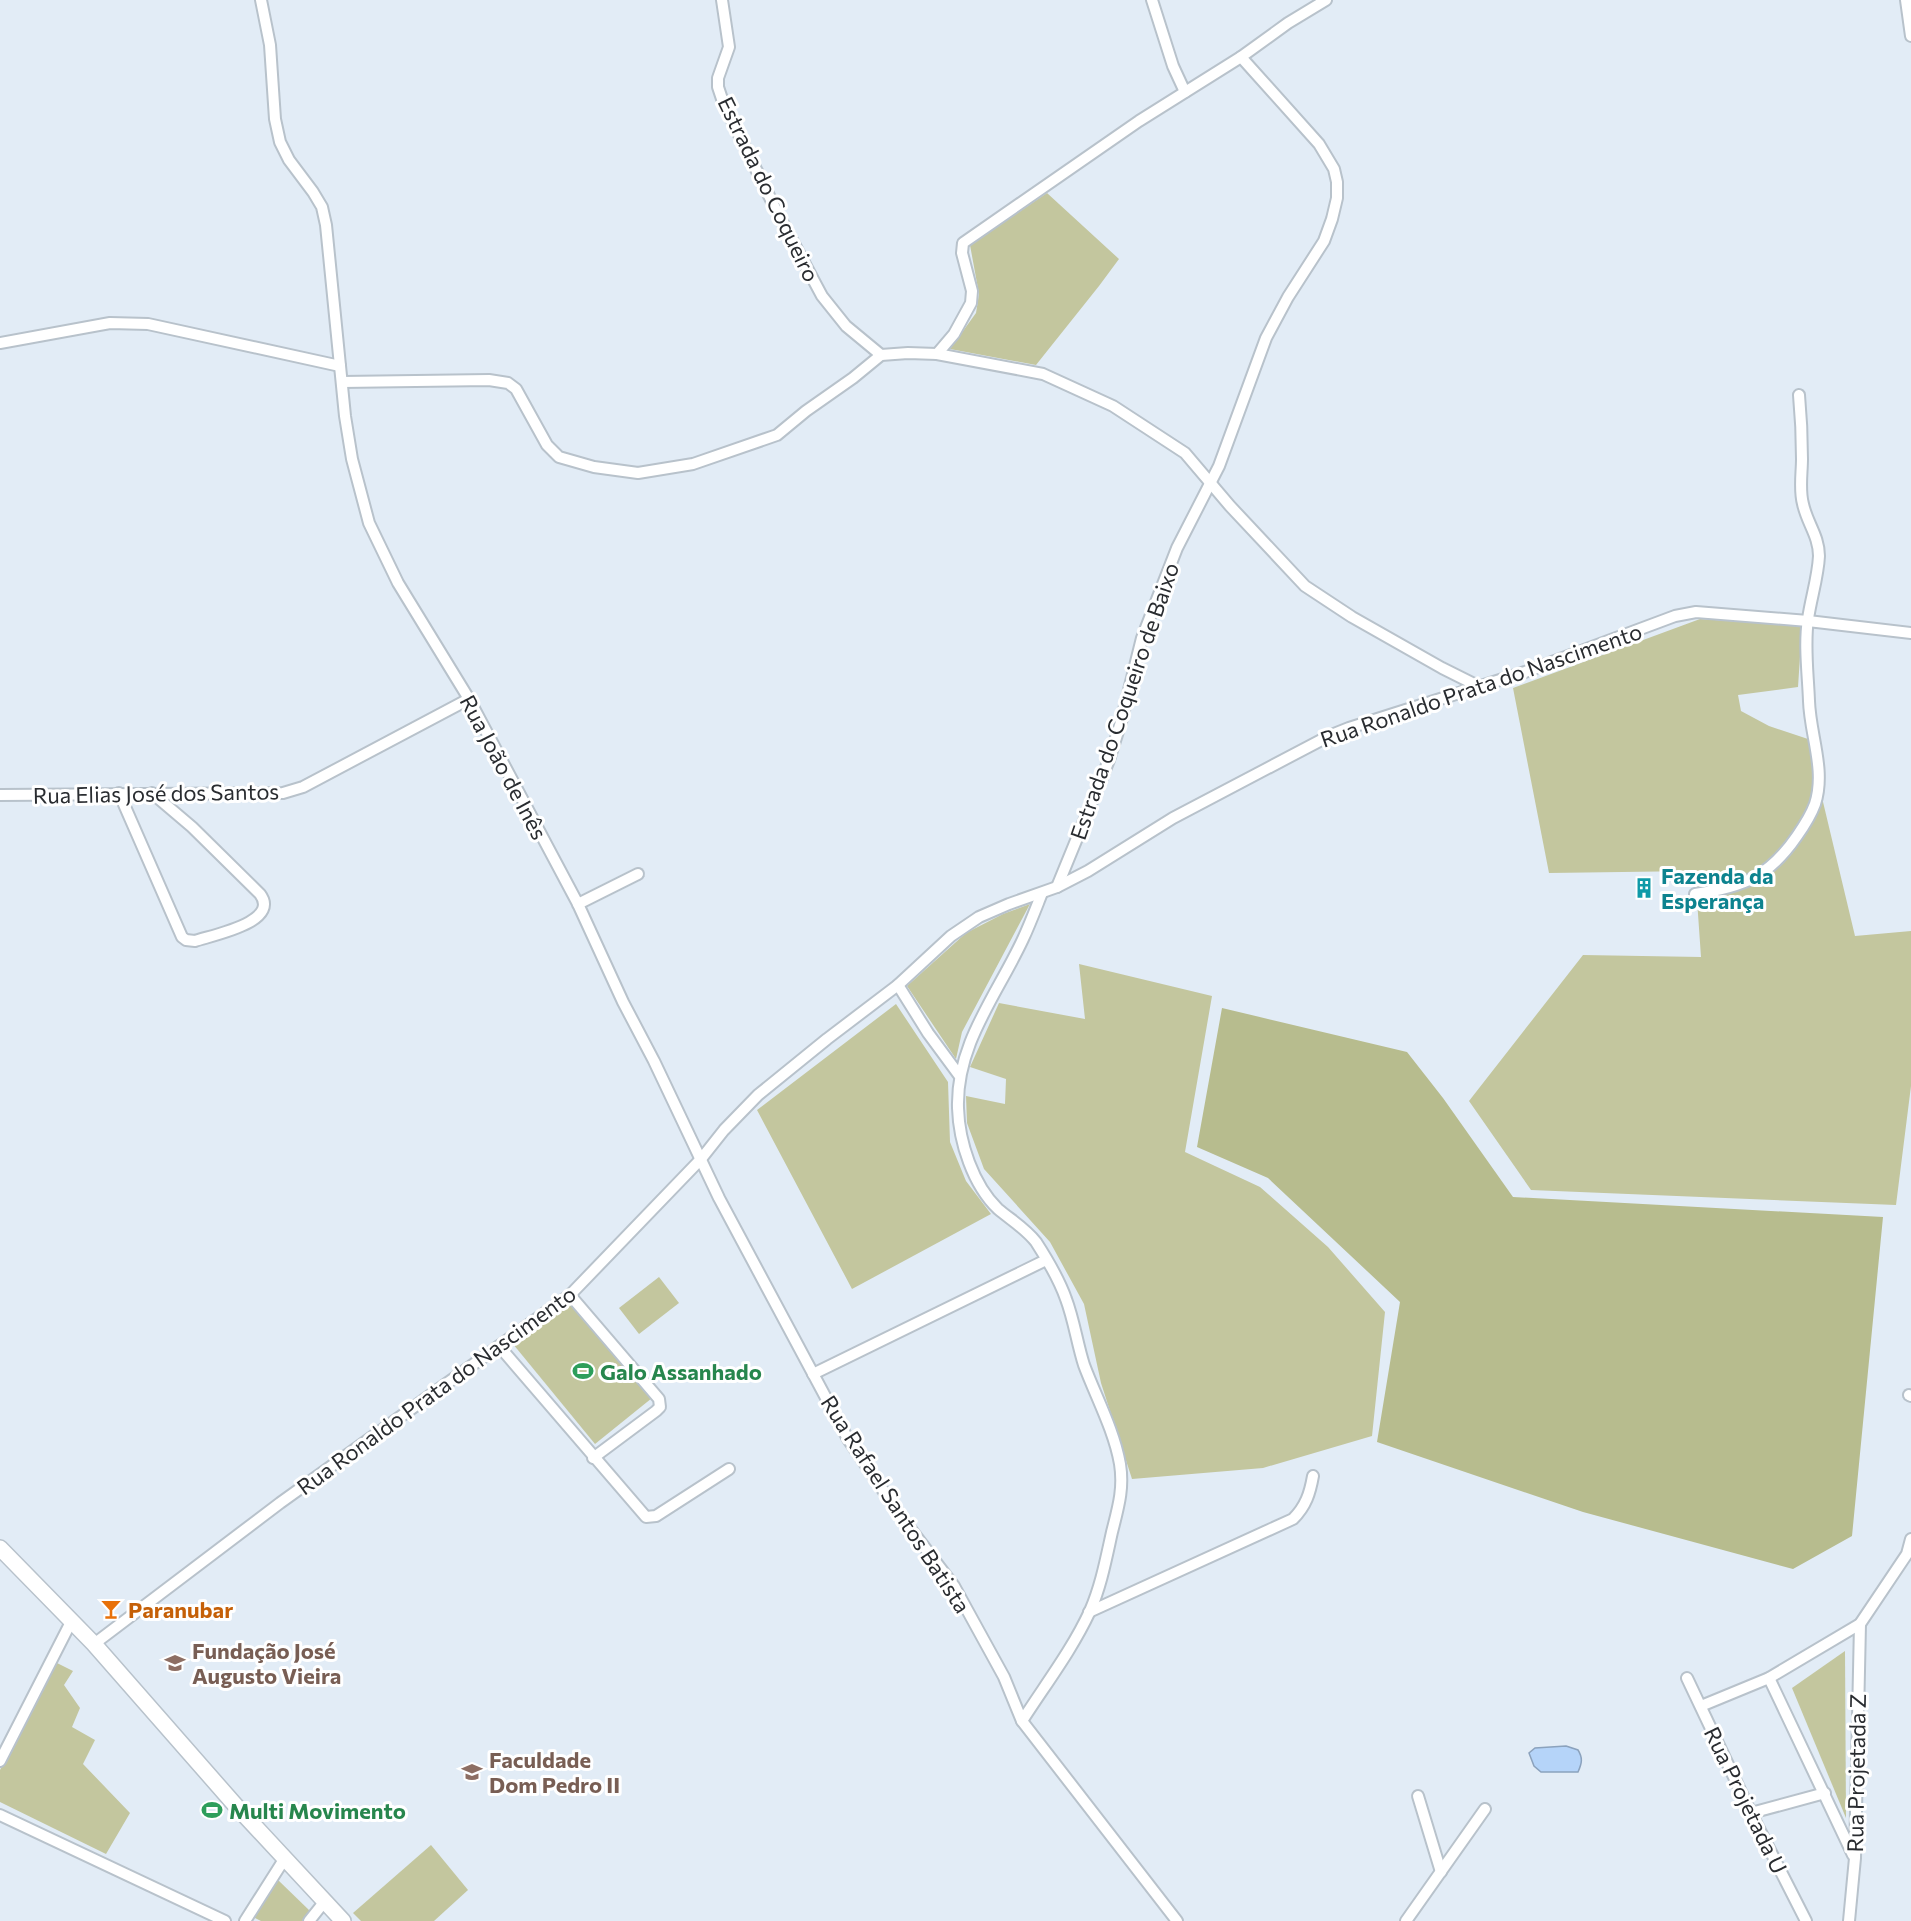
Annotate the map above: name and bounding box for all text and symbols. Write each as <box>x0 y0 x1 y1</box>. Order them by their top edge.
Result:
street label: Estrada do Coqueiro <box>712 92 826 286</box>
street label: Estrada do Coqueiro de Baixo <box>1064 559 1184 843</box>
street label: Rua Ronaldo Prata do Nascimento <box>1317 617 1645 753</box>
street label: Rua João de Inês <box>455 690 553 844</box>
street label: Rua Elias José dos Santos <box>33 777 279 809</box>
place label: Fazenda da Esperança <box>1661 862 1774 914</box>
building icon: Fazenda da Esperança <box>1632 876 1656 900</box>
street label: Rua Ronaldo Prata do Nascimento <box>291 1280 581 1500</box>
place label: Galo Assanhado <box>600 1358 762 1385</box>
sports icon: Galo Assanhado <box>571 1359 595 1383</box>
street label: Rua Rafael Santos Batista <box>815 1390 977 1618</box>
place label: Paranubar <box>128 1596 233 1623</box>
bar icon: Paranubar <box>99 1597 123 1621</box>
place label: Fundação José Augusto Vieira <box>192 1637 341 1689</box>
school or university icon: Fundação José Augusto Vieira <box>163 1651 187 1675</box>
street label: Rua Projetada Z <box>1841 1693 1871 1853</box>
street label: Rua Projetada U <box>1699 1722 1793 1878</box>
place label: Faculdade Dom Pedro II <box>489 1746 620 1798</box>
school or university icon: Faculdade Dom Pedro II <box>460 1760 484 1784</box>
place label: Multi Movimento <box>229 1797 406 1824</box>
sports icon: Multi Movimento <box>200 1798 224 1822</box>

